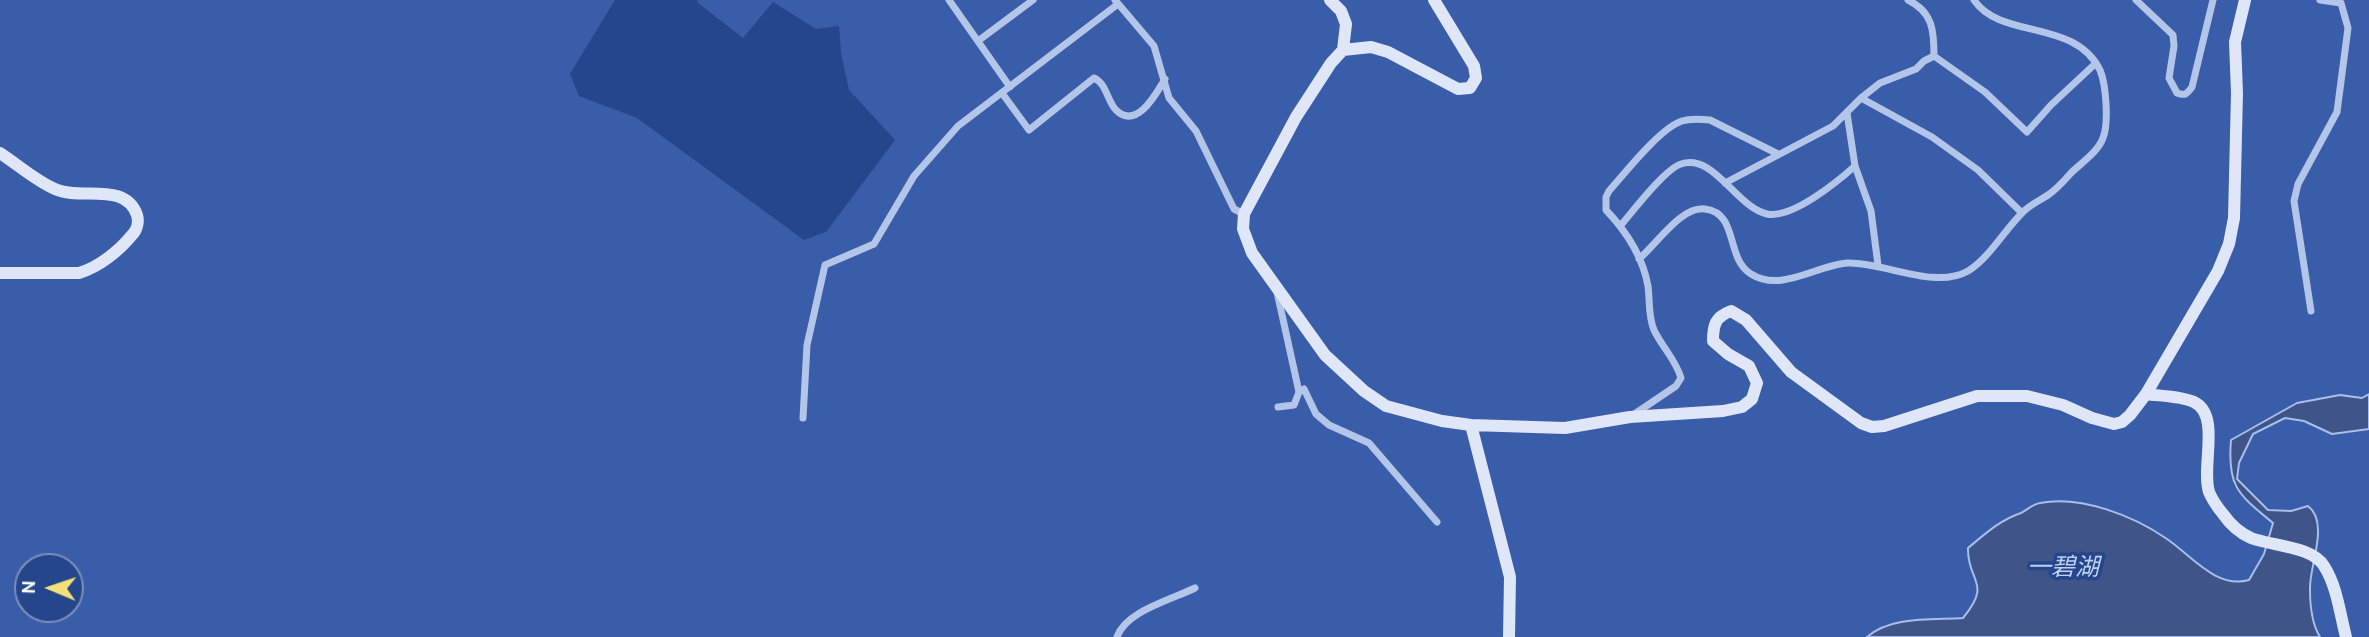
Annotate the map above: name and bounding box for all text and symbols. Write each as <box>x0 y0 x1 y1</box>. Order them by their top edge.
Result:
north arrow <box>14 553 84 623</box>
water label: 一碧湖 <box>2027 556 2099 584</box>
text: N <box>18 580 42 595</box>

